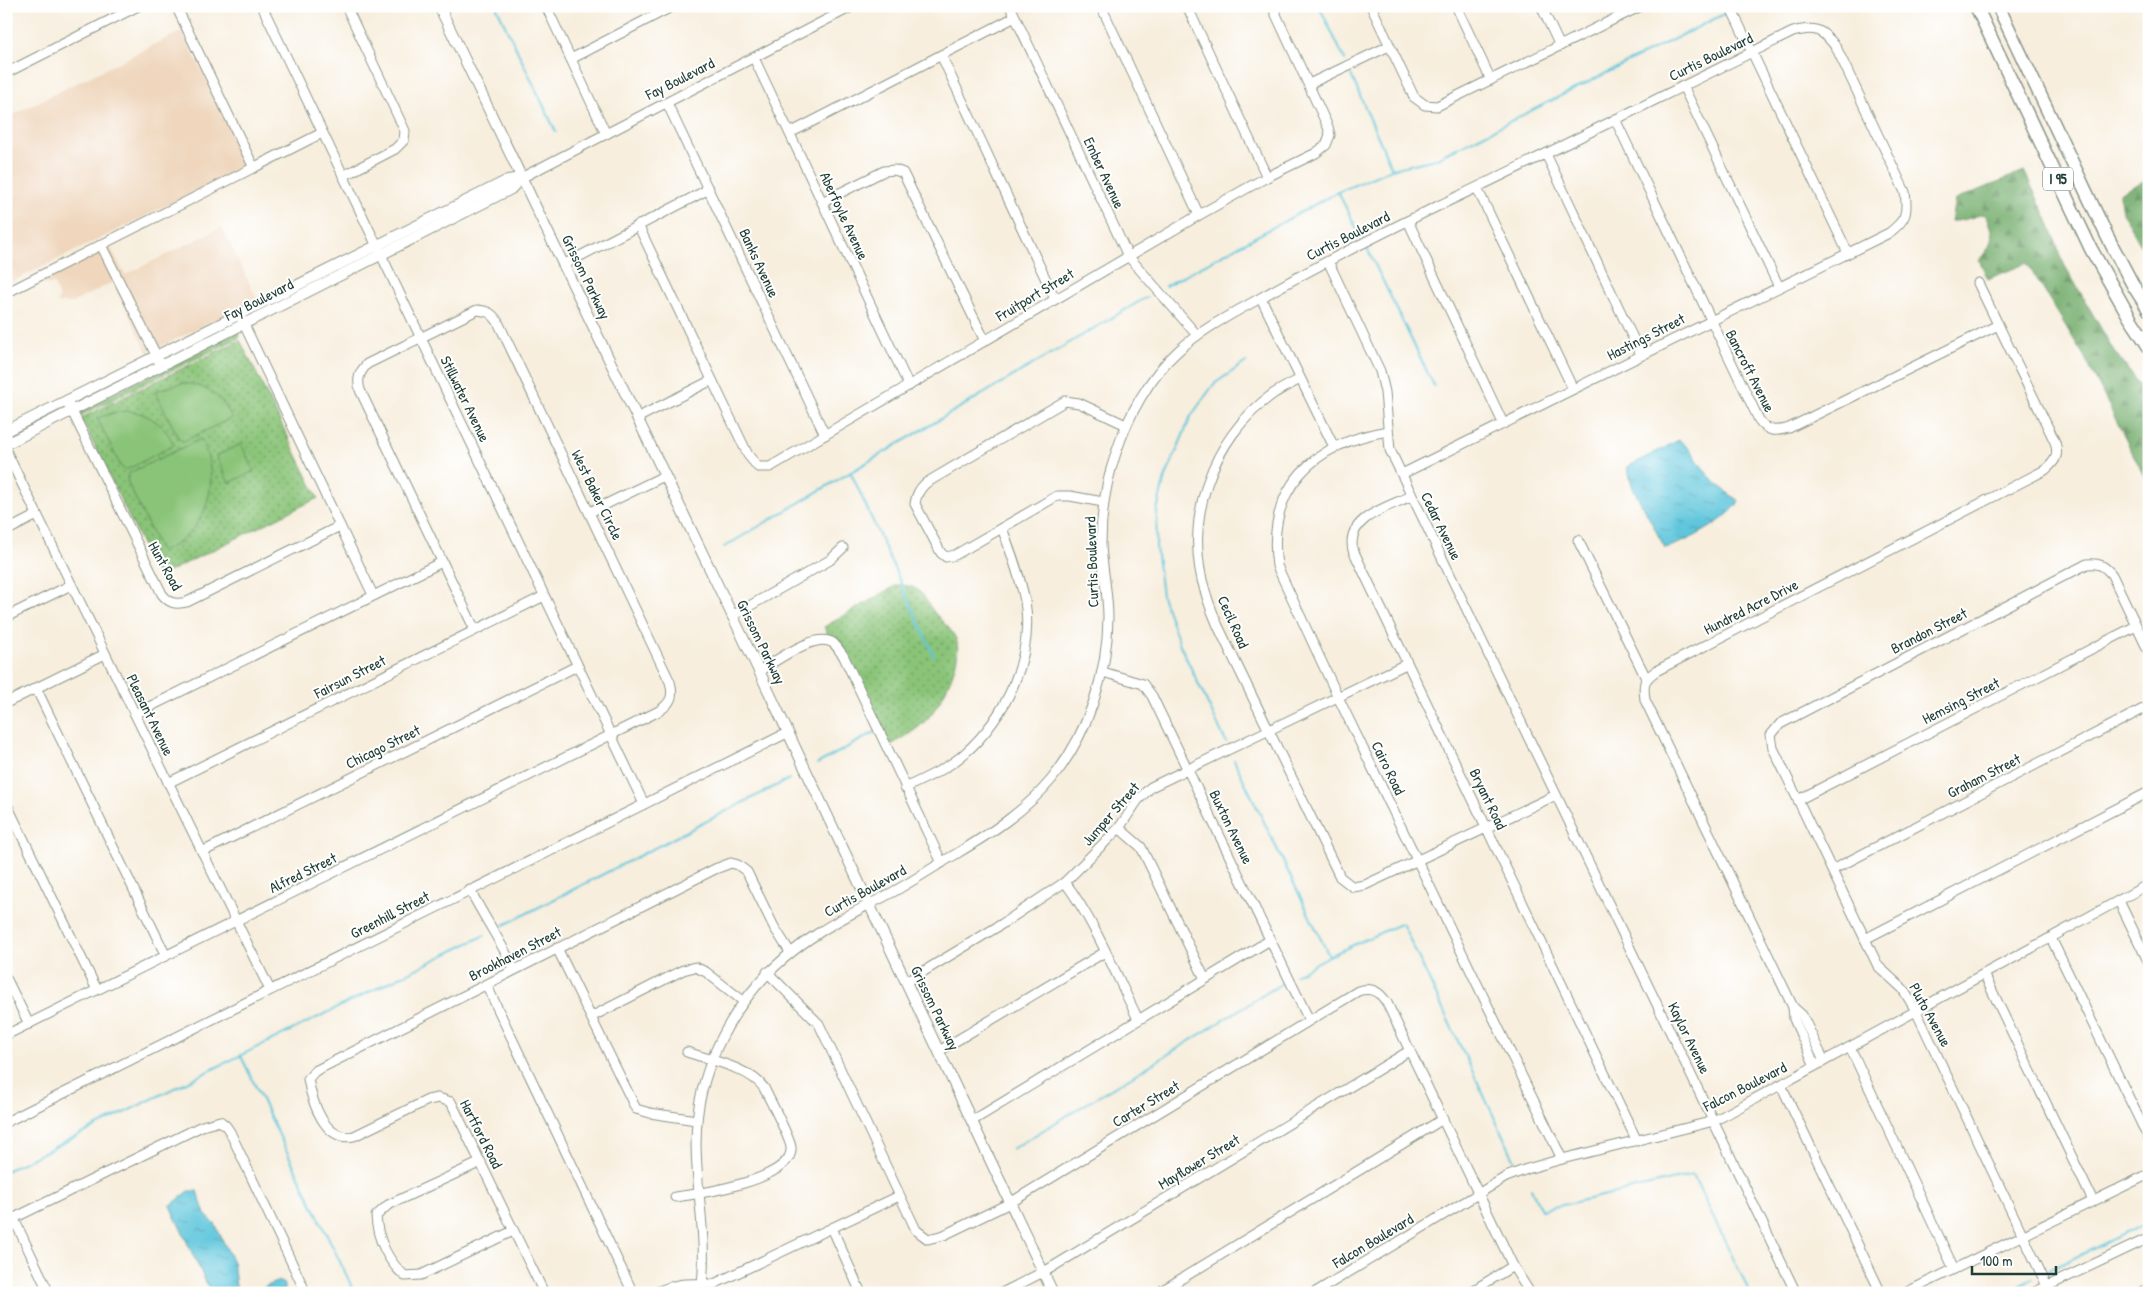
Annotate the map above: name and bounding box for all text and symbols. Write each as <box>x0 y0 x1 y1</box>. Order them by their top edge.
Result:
street label: Curtis Boulevard <box>1665 27 1756 86</box>
street label: Fay Boulevard <box>641 52 718 105</box>
street label: Ember Avenue <box>1079 134 1130 212</box>
road number: I 95 <box>2043 168 2073 190</box>
street label: Aberfoyle Avenue <box>815 169 874 263</box>
street label: Curtis Boulevard <box>1303 206 1393 266</box>
street label: Banks Avenue <box>734 225 785 301</box>
street label: Grissom Parkway <box>557 231 616 323</box>
street label: Fruitport Street <box>991 263 1078 327</box>
street label: Fay Boulevard <box>220 273 297 326</box>
street label: Hastings Street <box>1603 308 1689 365</box>
street label: Bancroft Avenue <box>1721 326 1780 416</box>
street label: Stillwater Avenue <box>436 352 495 445</box>
street label: West Baker Circle <box>567 446 628 543</box>
street label: Cedar Avenue <box>1416 488 1467 563</box>
street label: Curtis Boulevard <box>1079 516 1104 608</box>
street label: Hunt Road <box>143 537 188 594</box>
street label: Hundred Acre Drive <box>1700 574 1802 639</box>
street label: Cecil Road <box>1213 592 1254 652</box>
street label: Grissom Parkway <box>732 596 791 688</box>
street label: Brandon Street <box>1887 602 1971 659</box>
street label: Fairsun Street <box>310 649 390 704</box>
street label: Pleasant Avenue <box>122 671 179 759</box>
street label: Hemsing Street <box>1919 672 2004 729</box>
street label: Chicago Street <box>342 719 424 774</box>
street label: Cairo Road <box>1366 737 1411 798</box>
street label: Graham Street <box>1944 748 2025 803</box>
street label: Bryant Road <box>1465 765 1512 833</box>
street label: Jumper Street <box>1077 777 1145 850</box>
street label: Buxton Avenue <box>1205 786 1258 867</box>
street label: Alfred Street <box>266 847 341 898</box>
street label: Curtis Boulevard <box>820 859 910 922</box>
street label: Greenhill Street <box>347 885 434 943</box>
street label: Brookhaven Street <box>465 921 565 986</box>
street label: Grissom Parkway <box>906 962 965 1054</box>
street label: Pluto Avenue <box>1904 979 1957 1050</box>
street label: Kaylor Avenue <box>1663 998 1716 1077</box>
street label: Falcon Boulevard <box>1699 1057 1790 1117</box>
street label: Carter Street <box>1108 1075 1184 1132</box>
street label: Hartford Road <box>455 1096 508 1172</box>
street label: Mayflower Street <box>1154 1128 1244 1194</box>
street label: Falcon Boulevard <box>1328 1208 1417 1273</box>
scale bar <box>1972 1244 2056 1276</box>
text: 100 m <box>1980 1250 2013 1271</box>

